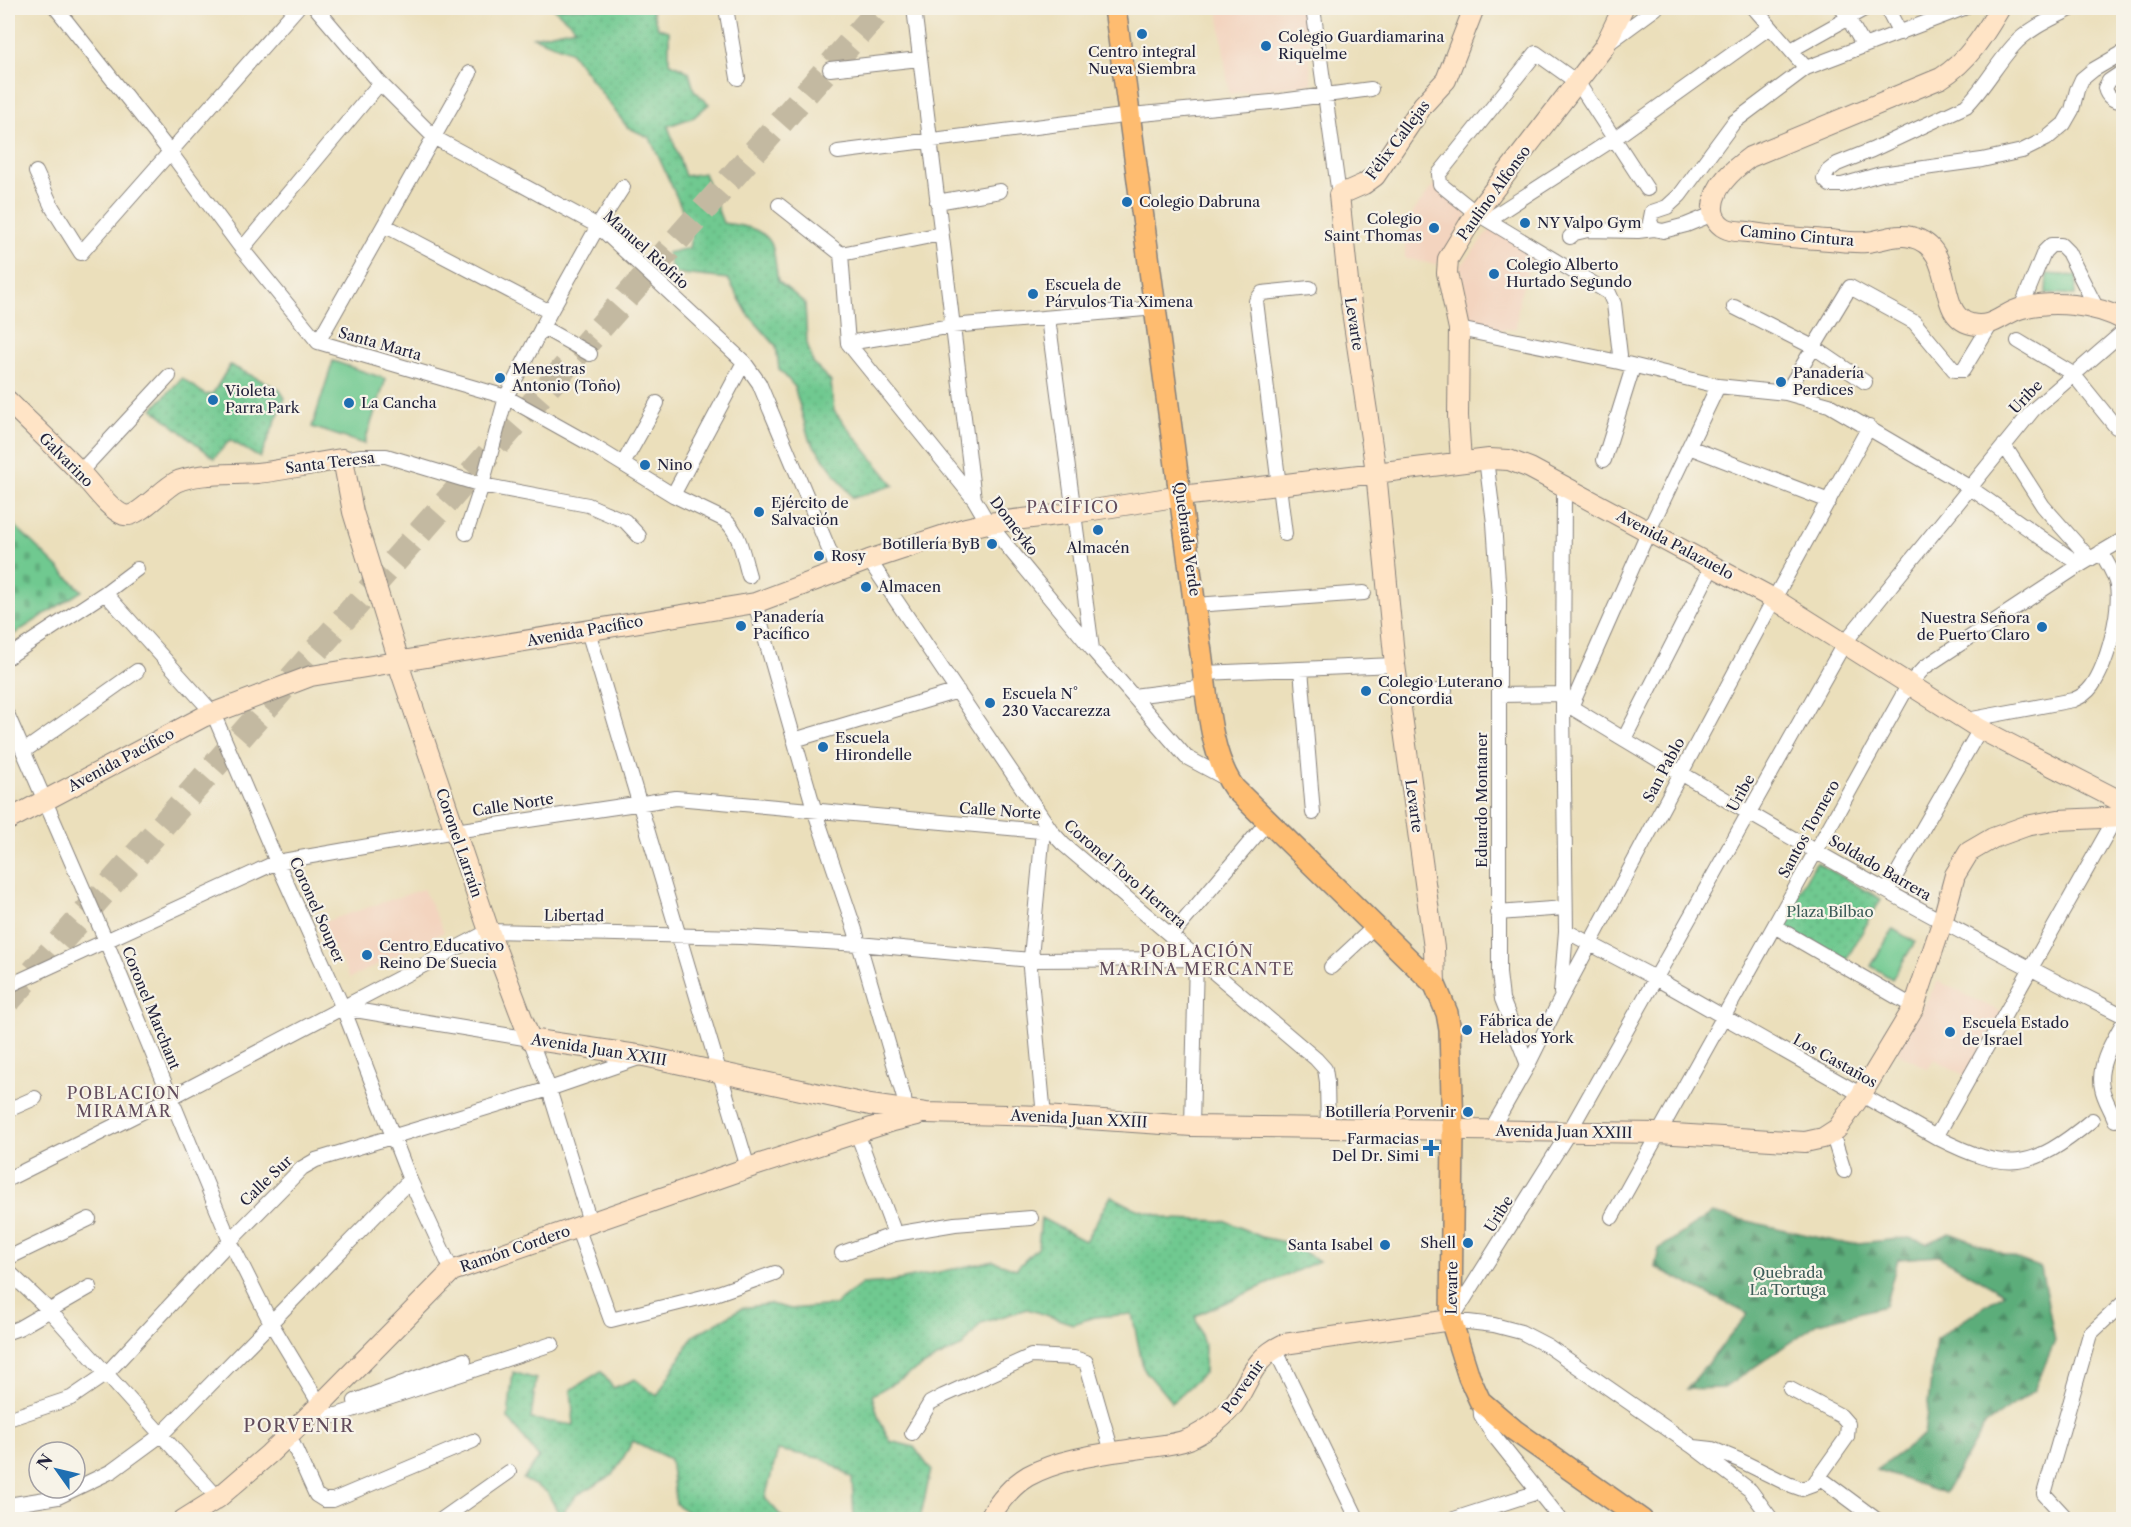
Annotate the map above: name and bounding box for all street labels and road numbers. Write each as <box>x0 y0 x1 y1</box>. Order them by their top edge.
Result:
street label: Félix Callejas <box>1362 96 1434 183</box>
street label: Paulino Alfonso <box>1453 141 1534 244</box>
street label: Manuel Riofrio <box>600 206 693 293</box>
street label: Camino Cintura <box>1739 221 1855 250</box>
street label: Levarte <box>1341 296 1368 352</box>
street label: Santa Marta <box>336 323 424 364</box>
street label: Uribe <box>2005 376 2046 417</box>
street label: Galvarino <box>35 428 98 491</box>
street label: Santa Teresa <box>284 448 376 477</box>
street label: Quebrada Verde <box>1170 481 1205 597</box>
street label: Domeyko <box>986 492 1043 559</box>
street label: Avenida Palazuelo <box>1612 505 1737 583</box>
street label: Avenida Pacífico <box>524 611 645 650</box>
street label: Avenida Pacífico <box>63 724 177 796</box>
street label: Eduardo Montaner <box>1472 731 1491 868</box>
street label: San Pablo <box>1639 734 1688 805</box>
street label: Uribe <box>1723 771 1758 815</box>
street label: Santos Tornero <box>1774 776 1843 881</box>
street label: Levarte <box>1401 778 1428 834</box>
street label: Coronel Larraín <box>432 786 487 901</box>
street label: Calle Norte <box>471 789 555 820</box>
street label: Calle Norte <box>958 798 1042 823</box>
street label: Coronel Toro Herrera <box>1060 815 1191 932</box>
street label: Soldado Barrera <box>1826 830 1935 905</box>
street label: Coronel Souper <box>286 854 350 966</box>
street label: Libertad <box>544 905 604 926</box>
street label: Coronel Marchant <box>118 943 185 1073</box>
street label: Avenida Juan XXIII <box>529 1029 668 1070</box>
street label: Los Castaños <box>1790 1030 1881 1092</box>
street label: Avenida Juan XXIII <box>1009 1105 1148 1132</box>
street label: Avenida Juan XXIII <box>1494 1121 1633 1142</box>
street label: Calle Sur <box>236 1151 296 1210</box>
street label: Uribe <box>1480 1192 1517 1236</box>
street label: Ramón Cordero <box>457 1221 572 1276</box>
street label: Levarte <box>1442 1261 1461 1315</box>
street label: Porvenir <box>1217 1356 1268 1417</box>

